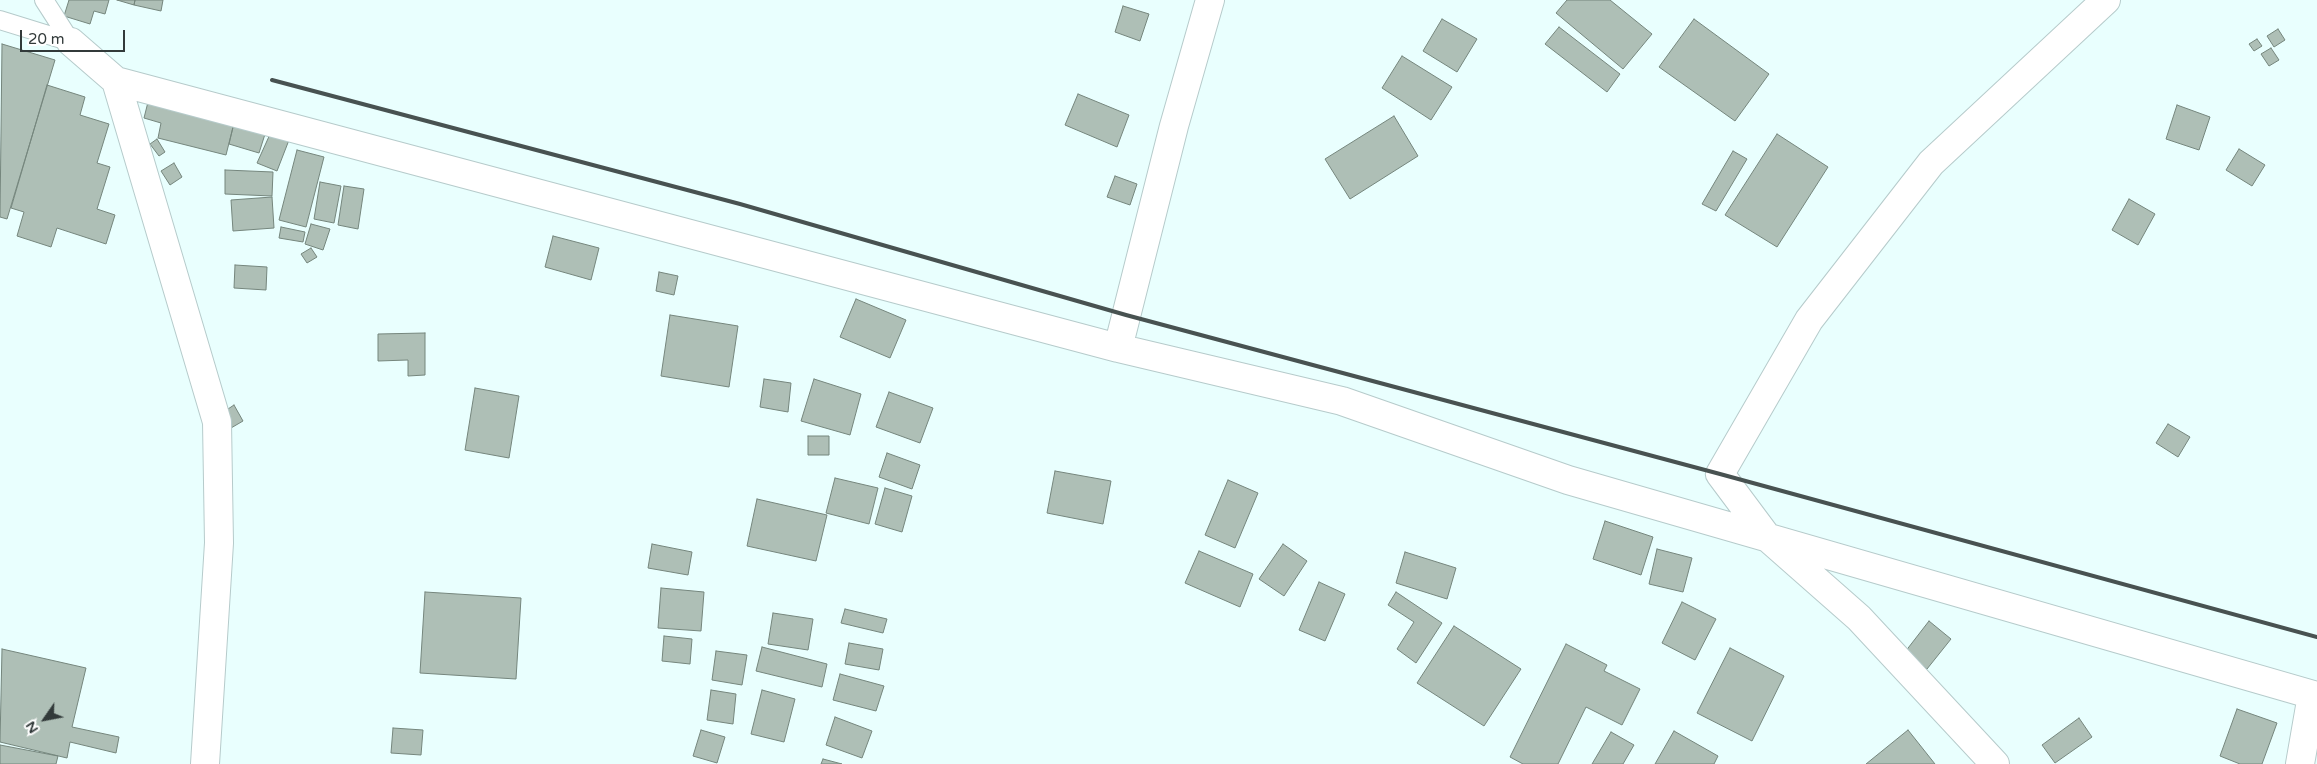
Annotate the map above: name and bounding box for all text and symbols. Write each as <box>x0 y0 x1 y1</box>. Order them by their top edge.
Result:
scale bar <box>22 20 128 52</box>
text: 20 m <box>28 30 65 48</box>
north arrow <box>20 694 70 744</box>
text: N <box>22 718 42 737</box>

